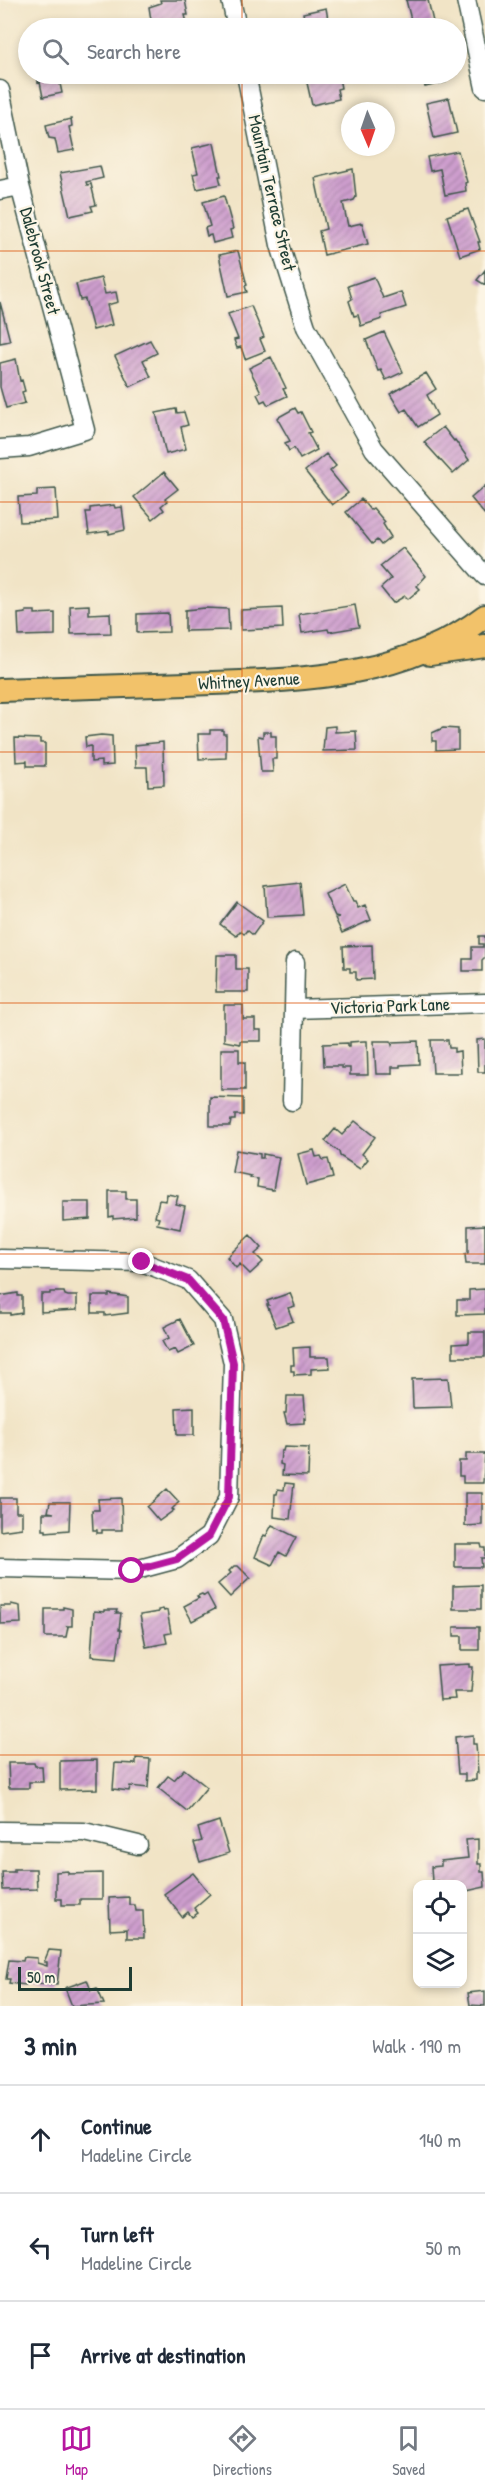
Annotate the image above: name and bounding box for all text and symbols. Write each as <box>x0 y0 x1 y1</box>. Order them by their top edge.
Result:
search box <box>18 18 467 84</box>
icon: search <box>39 35 72 68</box>
text: Search here <box>87 36 181 66</box>
north arrow <box>341 102 395 156</box>
street label: Mountain Terrace Street <box>242 112 303 274</box>
street label: Dalebrook Street <box>14 205 67 318</box>
street label: Whitney Avenue <box>198 665 300 696</box>
street label: Victoria Park Lane <box>330 991 450 1020</box>
route end <box>128 1248 154 1274</box>
route start <box>118 1557 144 1583</box>
map controls <box>413 1880 467 1988</box>
button: locate <box>413 1880 467 1934</box>
button: layers <box>413 1934 467 1988</box>
scale bar <box>18 1964 132 1992</box>
text: 50 m <box>27 1966 56 1988</box>
text: 3 min <box>24 2028 77 2063</box>
text: Walk · 190 m <box>372 2032 461 2059</box>
text: Continue <box>81 2111 152 2141</box>
icon: ahead <box>24 2123 57 2156</box>
text: 140 m <box>419 2126 461 2153</box>
text: Madeline Circle <box>81 2141 192 2168</box>
text: Turn left <box>81 2219 154 2249</box>
icon: left <box>24 2231 57 2264</box>
text: 50 m <box>425 2234 461 2261</box>
text: Madeline Circle <box>81 2249 192 2276</box>
icon: arrive <box>24 2339 57 2372</box>
text: Arrive at destination <box>81 2340 246 2370</box>
tab: Map <box>60 2422 93 2480</box>
tab: Directions <box>213 2422 272 2480</box>
tab: Saved <box>392 2422 425 2480</box>

